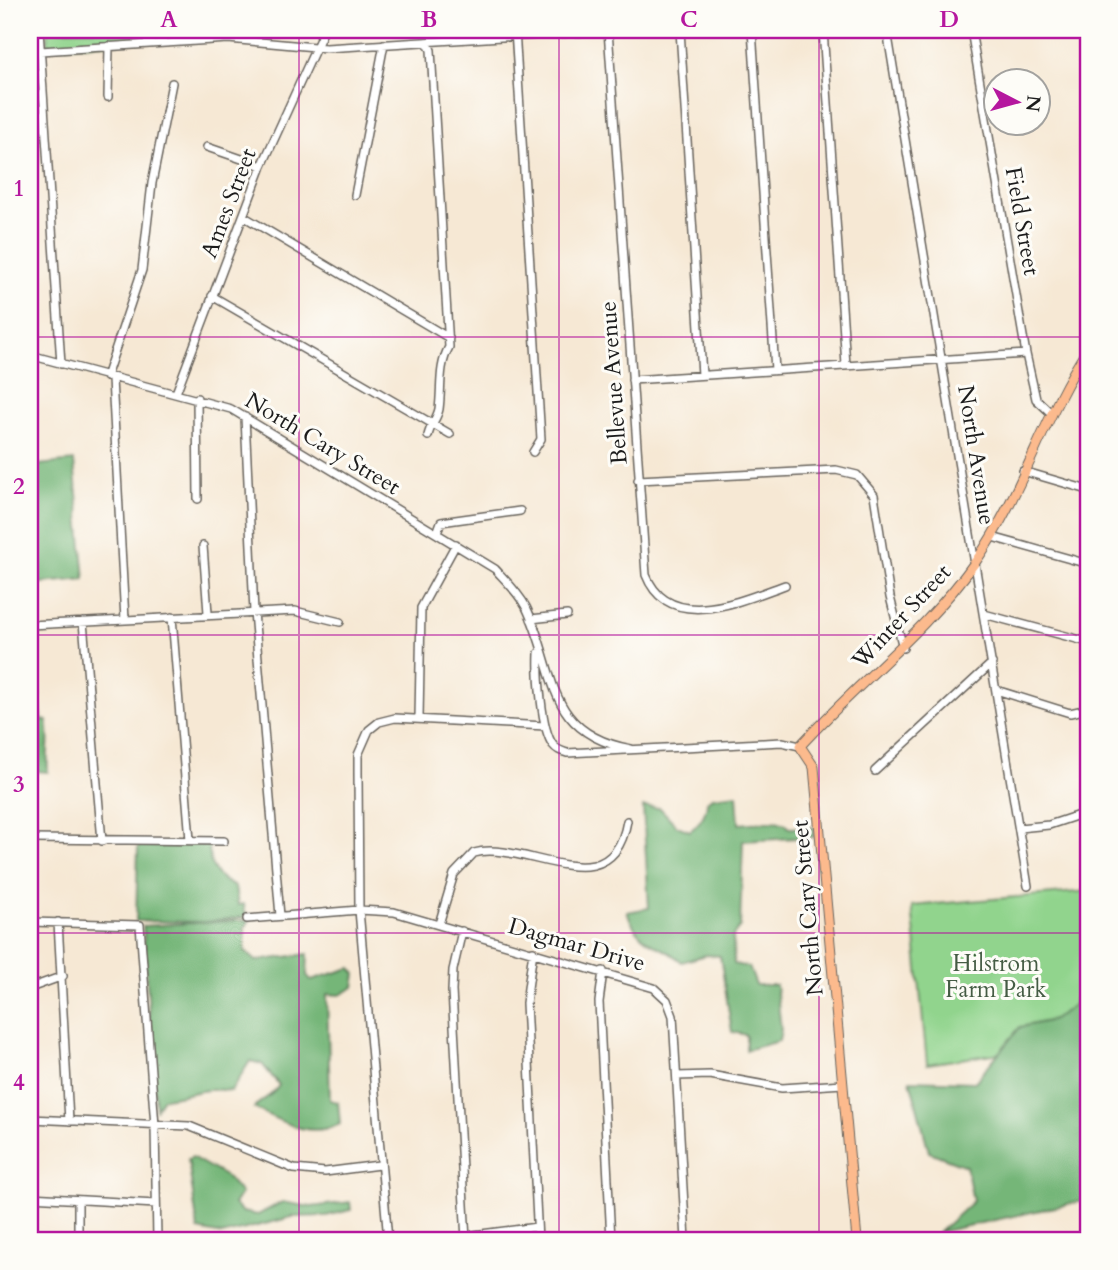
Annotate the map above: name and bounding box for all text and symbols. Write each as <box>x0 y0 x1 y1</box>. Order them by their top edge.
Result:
text: A <box>160 4 178 35</box>
text: B <box>421 4 437 35</box>
text: C <box>680 4 698 35</box>
text: D <box>939 4 959 35</box>
north arrow <box>982 66 1052 136</box>
text: N <box>1019 94 1047 114</box>
street label: Ames Street <box>193 144 264 263</box>
street label: Field Street <box>998 164 1047 278</box>
text: 1 <box>13 173 25 204</box>
street label: Bellevue Avenue <box>592 300 635 466</box>
street label: North Avenue <box>950 383 1003 527</box>
street label: North Cary Street <box>239 385 406 502</box>
text: 2 <box>13 471 25 502</box>
street label: Winter Street <box>844 557 958 676</box>
text: 3 <box>13 769 25 800</box>
street label: North Cary Street <box>784 819 831 997</box>
street label: Dagmar Drive <box>505 910 649 979</box>
park label: Hilstrom Farm Park <box>945 948 1047 1005</box>
text: 4 <box>13 1067 25 1098</box>

